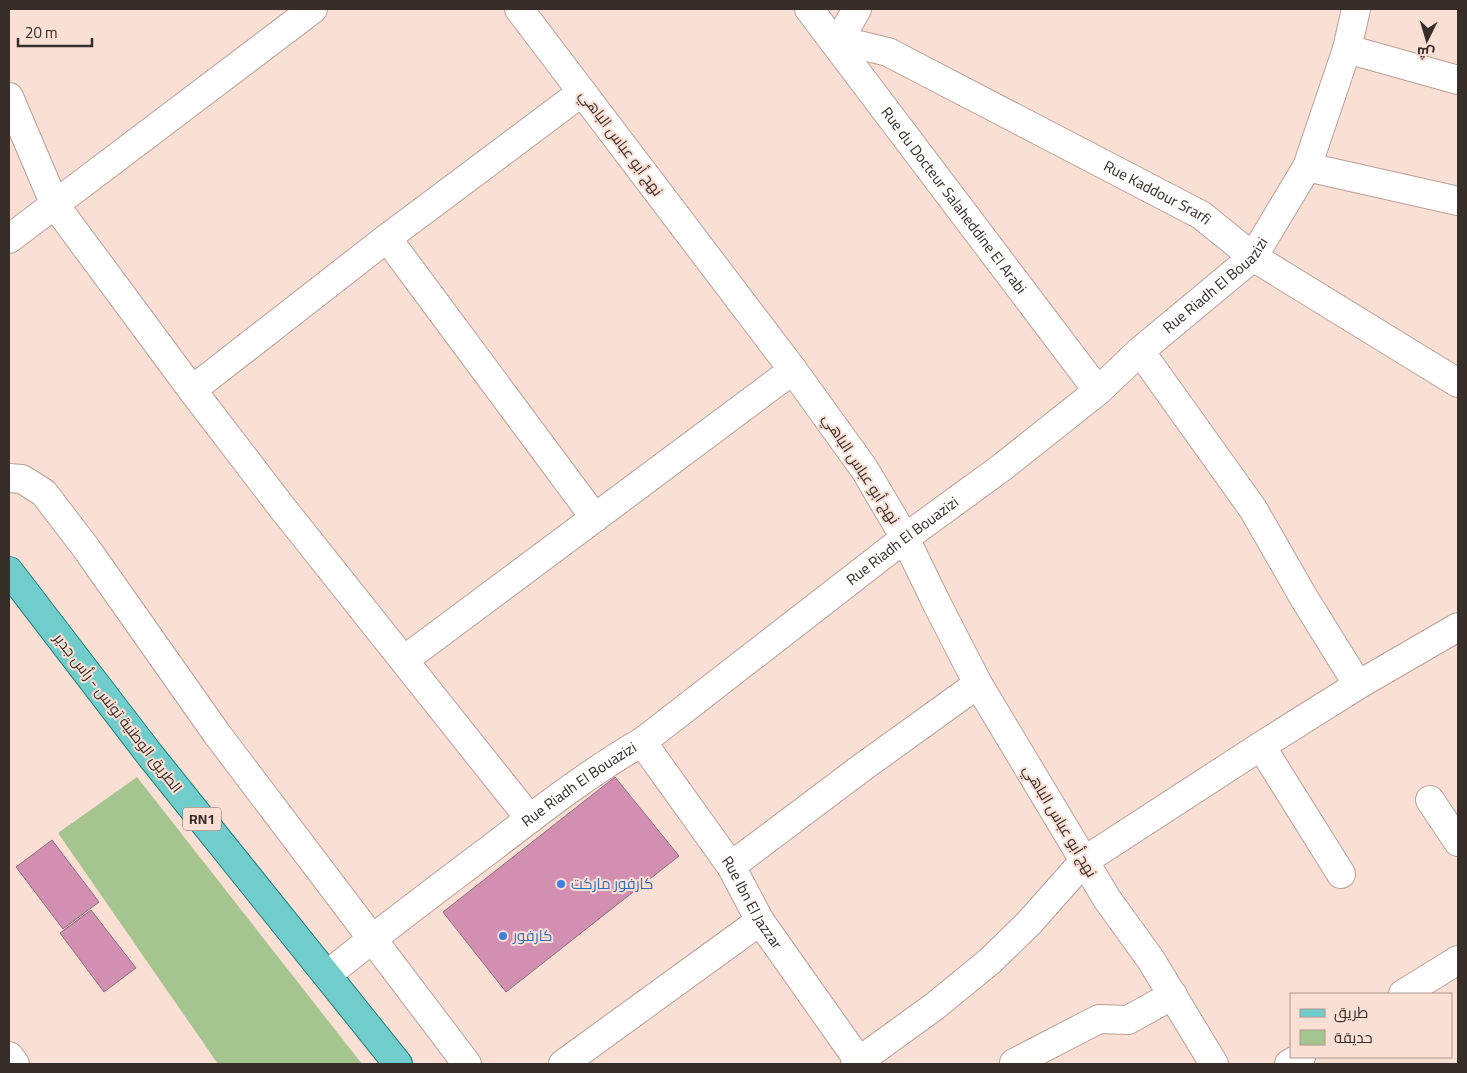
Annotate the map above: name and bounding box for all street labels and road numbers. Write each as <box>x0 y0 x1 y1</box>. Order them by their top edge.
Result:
street label: نهج أبو عباس الباهي <box>571 83 672 203</box>
street label: Rue du Docteur Salaheddine El Arabi <box>873 100 1035 300</box>
street label: Rue Kaddour Srarfi <box>1098 152 1219 232</box>
street label: Rue Riadh El Bouazizi <box>1156 231 1276 341</box>
street label: نهج أبو عباس الباهي <box>814 407 908 530</box>
street label: Rue Riadh El Bouazizi <box>839 488 965 593</box>
street label: الطريق الوطنية تونس - رأس جدير <box>46 625 191 799</box>
street label: Rue Riadh El Bouazizi <box>514 733 642 835</box>
street label: نهج أبو عباس الباهي <box>1015 758 1106 883</box>
road number: RN1 <box>183 808 221 831</box>
street label: Rue Ibn El Jazzar <box>714 849 791 956</box>

